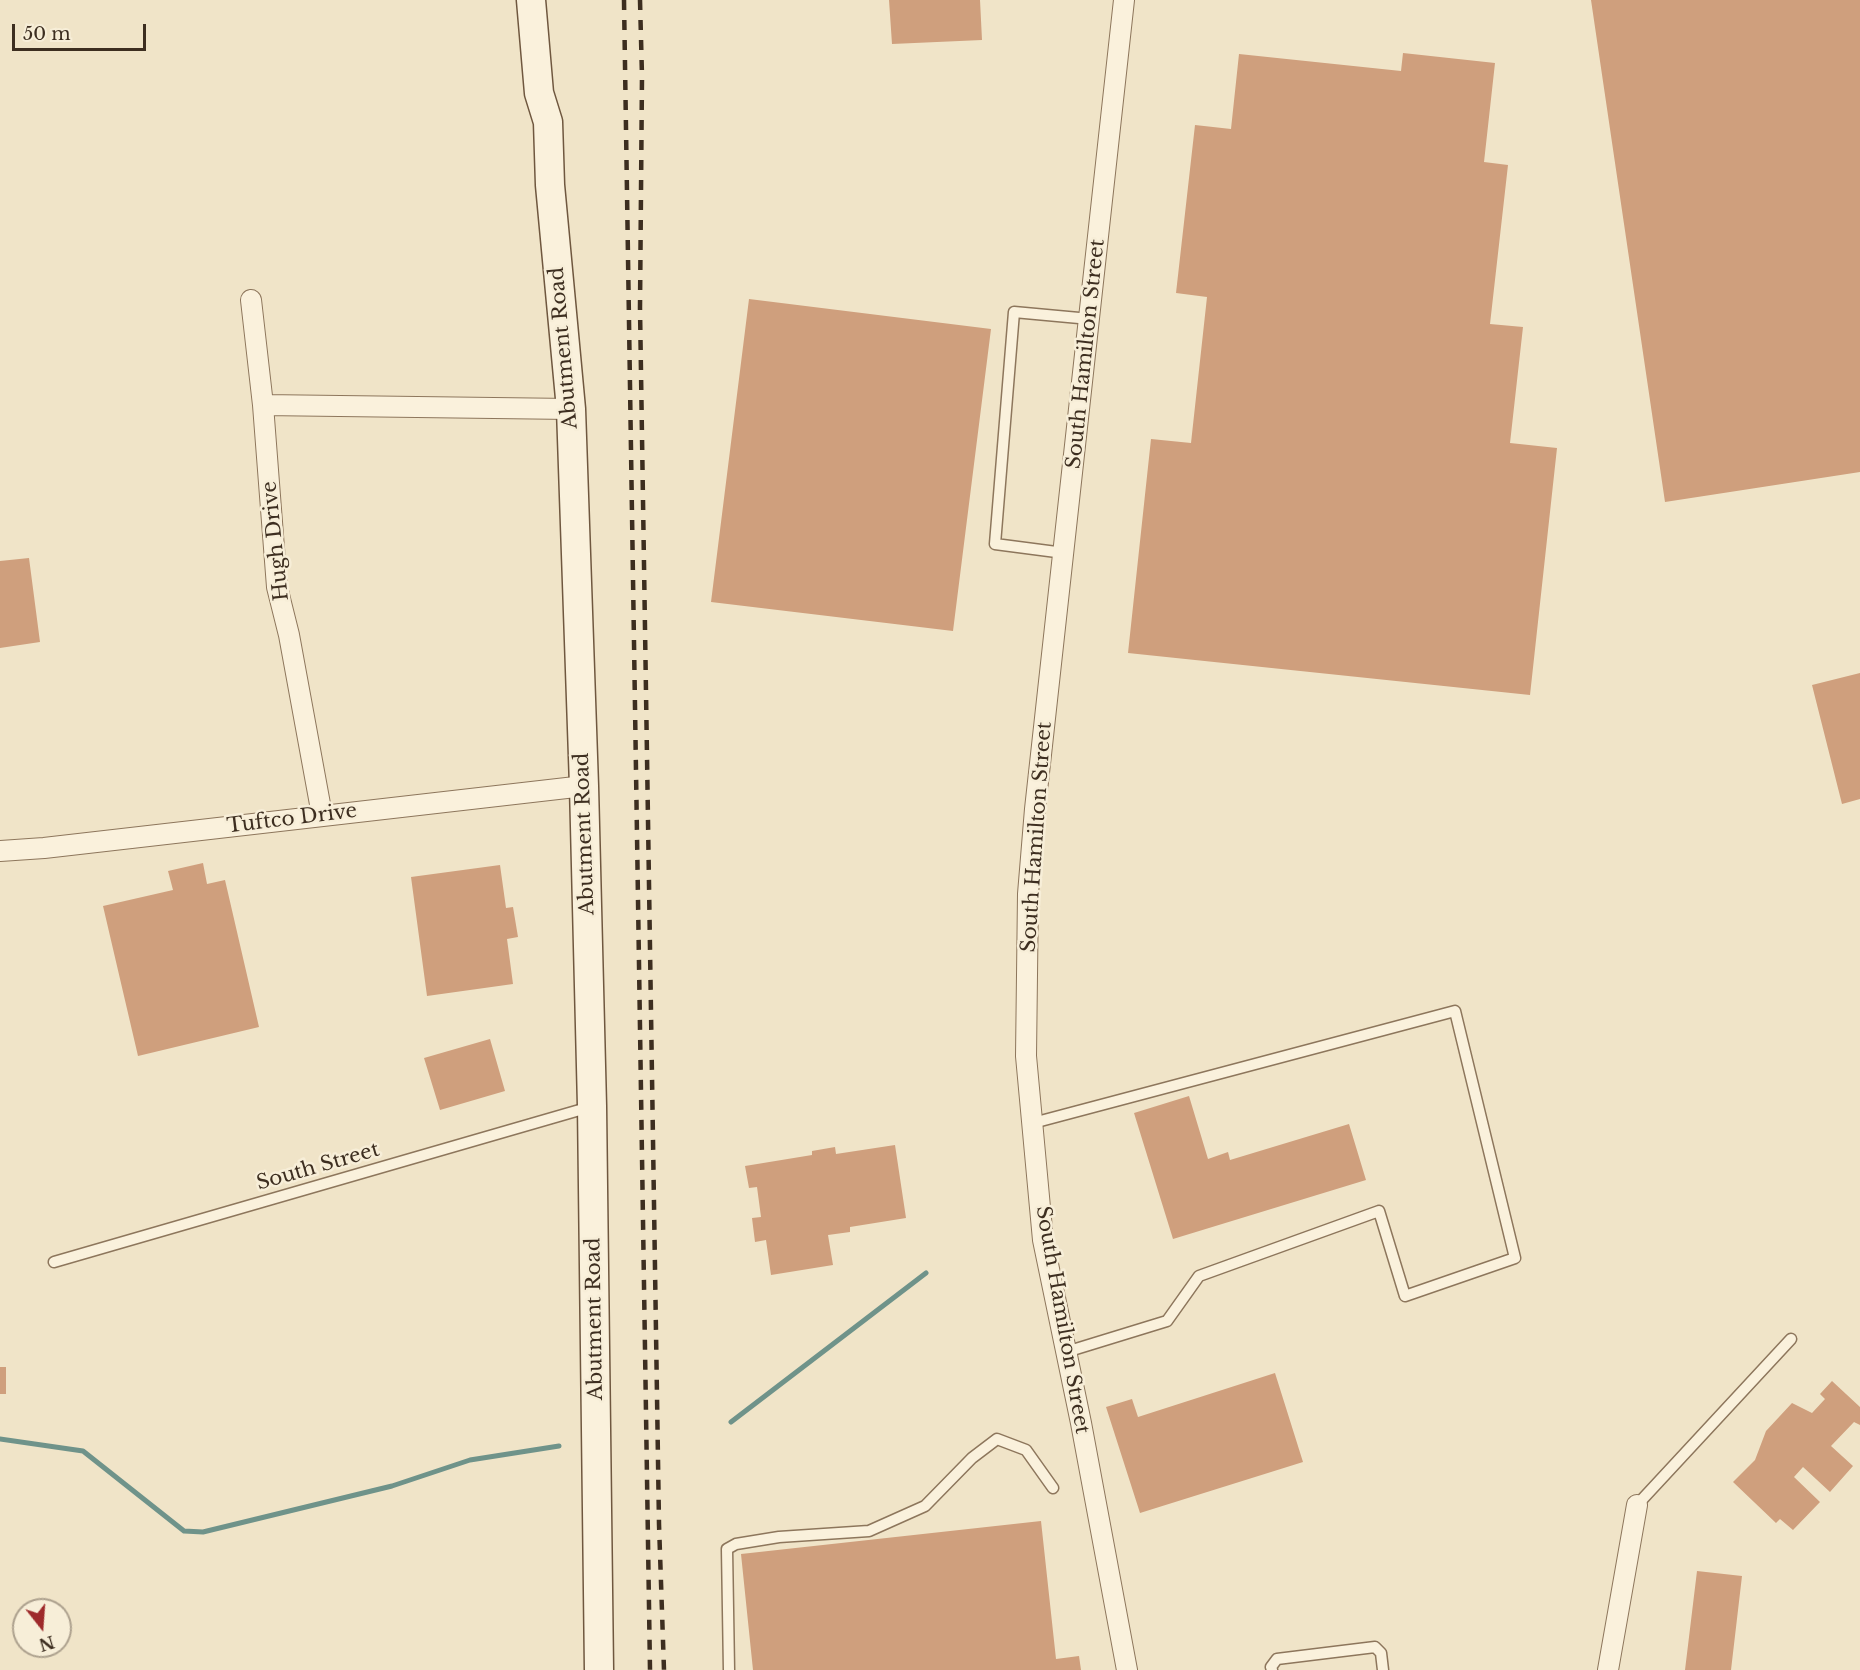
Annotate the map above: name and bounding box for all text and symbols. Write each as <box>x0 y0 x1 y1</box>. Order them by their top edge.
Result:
scale bar <box>15 12 148 50</box>
text: 50 m <box>23 23 71 45</box>
street label: South Hamilton Street <box>1062 238 1110 470</box>
street label: Abutment Road <box>545 266 583 430</box>
street label: Hugh Drive <box>258 480 294 602</box>
street label: South Hamilton Street <box>1017 721 1057 953</box>
street label: Abutment Road <box>570 752 600 916</box>
street label: Tuftco Drive <box>226 799 358 839</box>
street label: South Street <box>254 1138 382 1196</box>
street label: South Hamilton Street <box>1030 1204 1094 1436</box>
street label: Abutment Road <box>582 1237 608 1401</box>
north arrow <box>12 1598 72 1658</box>
text: N <box>37 1632 57 1655</box>

